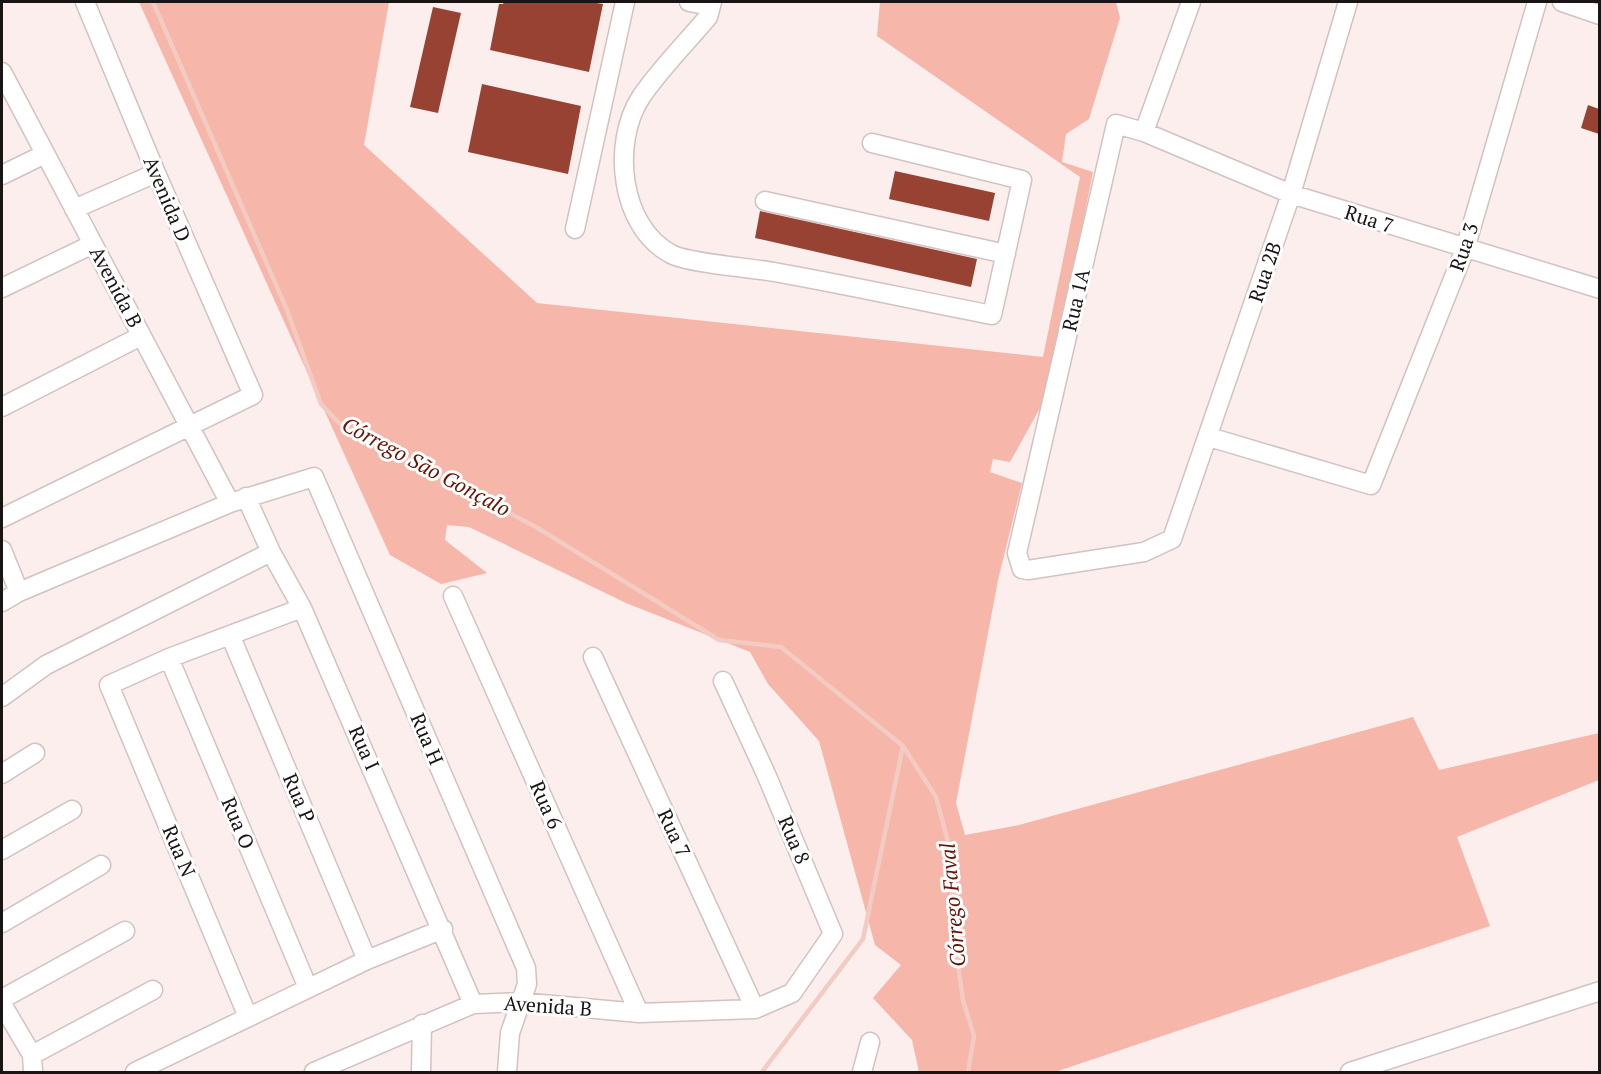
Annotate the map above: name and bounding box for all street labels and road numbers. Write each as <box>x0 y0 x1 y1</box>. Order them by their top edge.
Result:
street label: Avenida D <box>137 152 198 246</box>
street label: Rua 7 <box>1341 198 1397 239</box>
street label: Rua 3 <box>1443 219 1484 275</box>
street label: Rua 2B <box>1242 238 1287 306</box>
street label: Avenida B <box>84 241 149 332</box>
street label: Rua 1A <box>1055 266 1096 334</box>
street label: Rua H <box>405 709 450 769</box>
street label: Rua I <box>343 721 386 774</box>
street label: Rua P <box>277 769 322 827</box>
street label: Rua 6 <box>524 777 569 833</box>
street label: Rua O <box>215 793 261 853</box>
street label: Rua 7 <box>652 804 697 861</box>
street label: Rua 8 <box>772 812 817 868</box>
street label: Rua N <box>157 821 203 881</box>
street label: Avenida B <box>503 989 593 1022</box>

